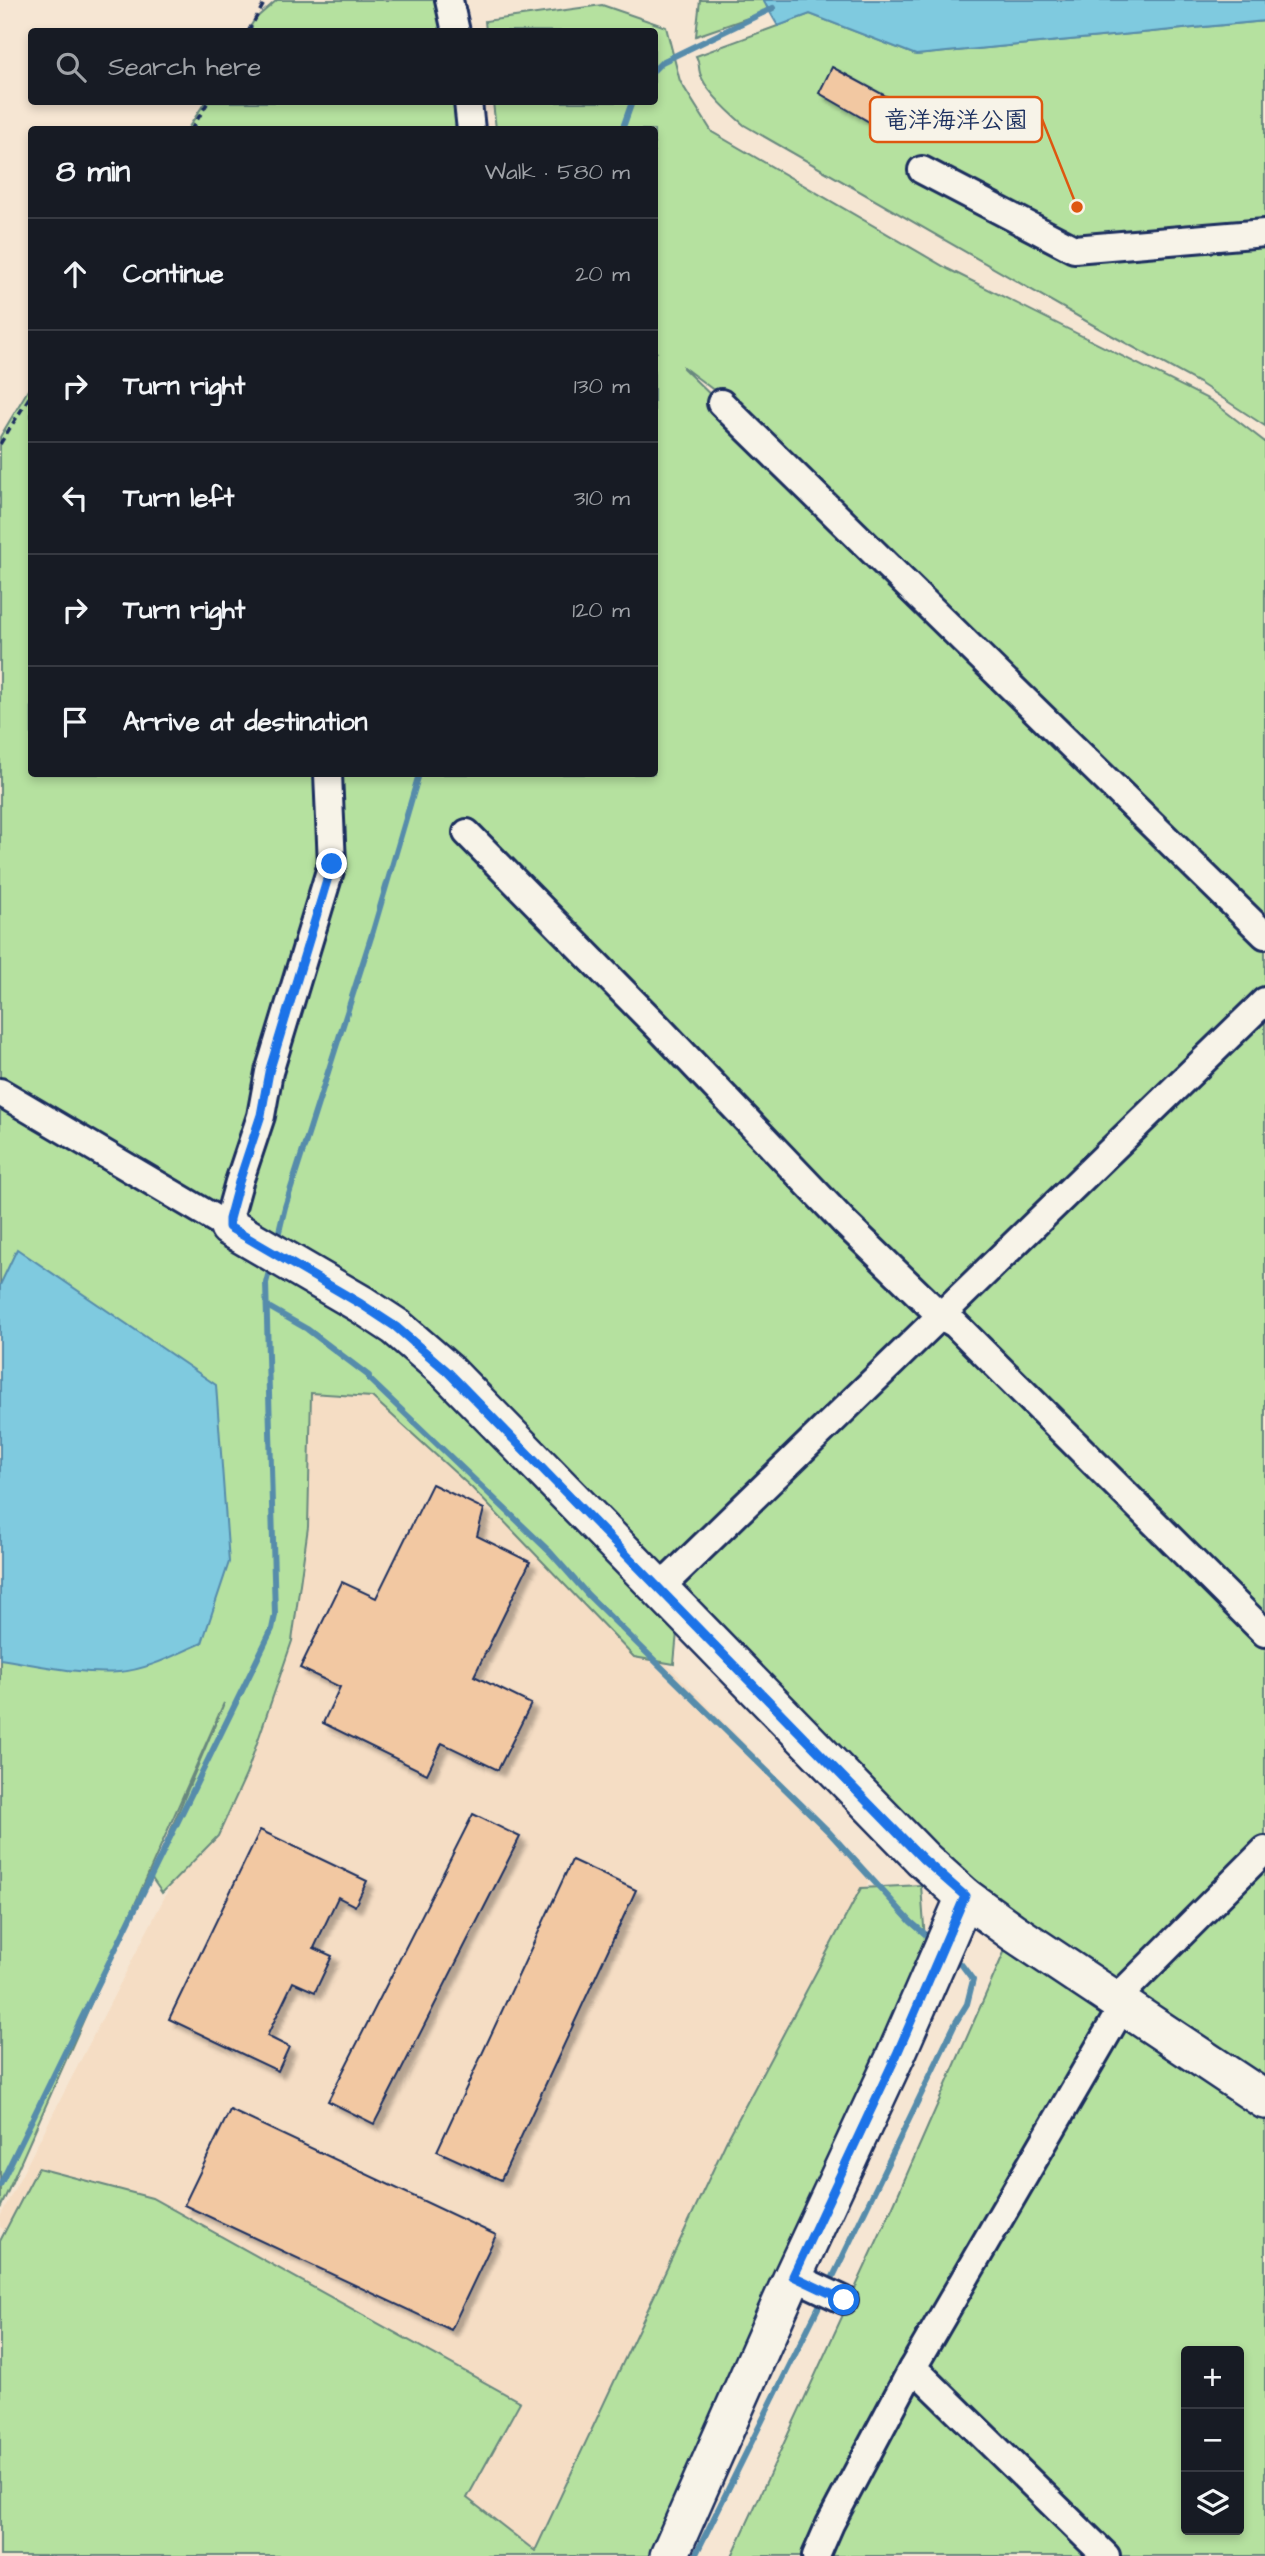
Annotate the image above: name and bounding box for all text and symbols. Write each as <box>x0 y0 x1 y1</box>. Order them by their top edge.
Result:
search box <box>28 28 658 105</box>
icon: search <box>52 48 90 86</box>
text: Search here <box>108 49 261 85</box>
callout: 竜洋海洋公園 <box>870 97 1042 142</box>
text: 竜洋海洋公園 <box>884 104 1028 138</box>
text: 8 min <box>56 151 130 193</box>
text: Walk · 580 m <box>484 156 630 188</box>
icon: ahead <box>56 255 94 293</box>
text: Continue <box>123 256 224 292</box>
text: 20 m <box>575 258 630 290</box>
icon: right <box>56 367 94 405</box>
text: Turn right <box>123 368 245 404</box>
text: 130 m <box>574 370 630 402</box>
icon: left <box>56 479 94 517</box>
text: Turn left <box>123 480 234 516</box>
text: 310 m <box>574 482 630 514</box>
icon: right <box>56 591 94 629</box>
text: Turn right <box>123 592 245 628</box>
text: 120 m <box>572 594 630 626</box>
icon: arrive <box>56 703 94 741</box>
text: Arrive at destination <box>123 704 368 740</box>
route end <box>316 848 347 879</box>
route start <box>828 2284 859 2315</box>
map controls <box>1181 2346 1244 2535</box>
button: + <box>1181 2346 1244 2409</box>
button: − <box>1181 2409 1244 2472</box>
button: layers <box>1181 2472 1244 2535</box>

